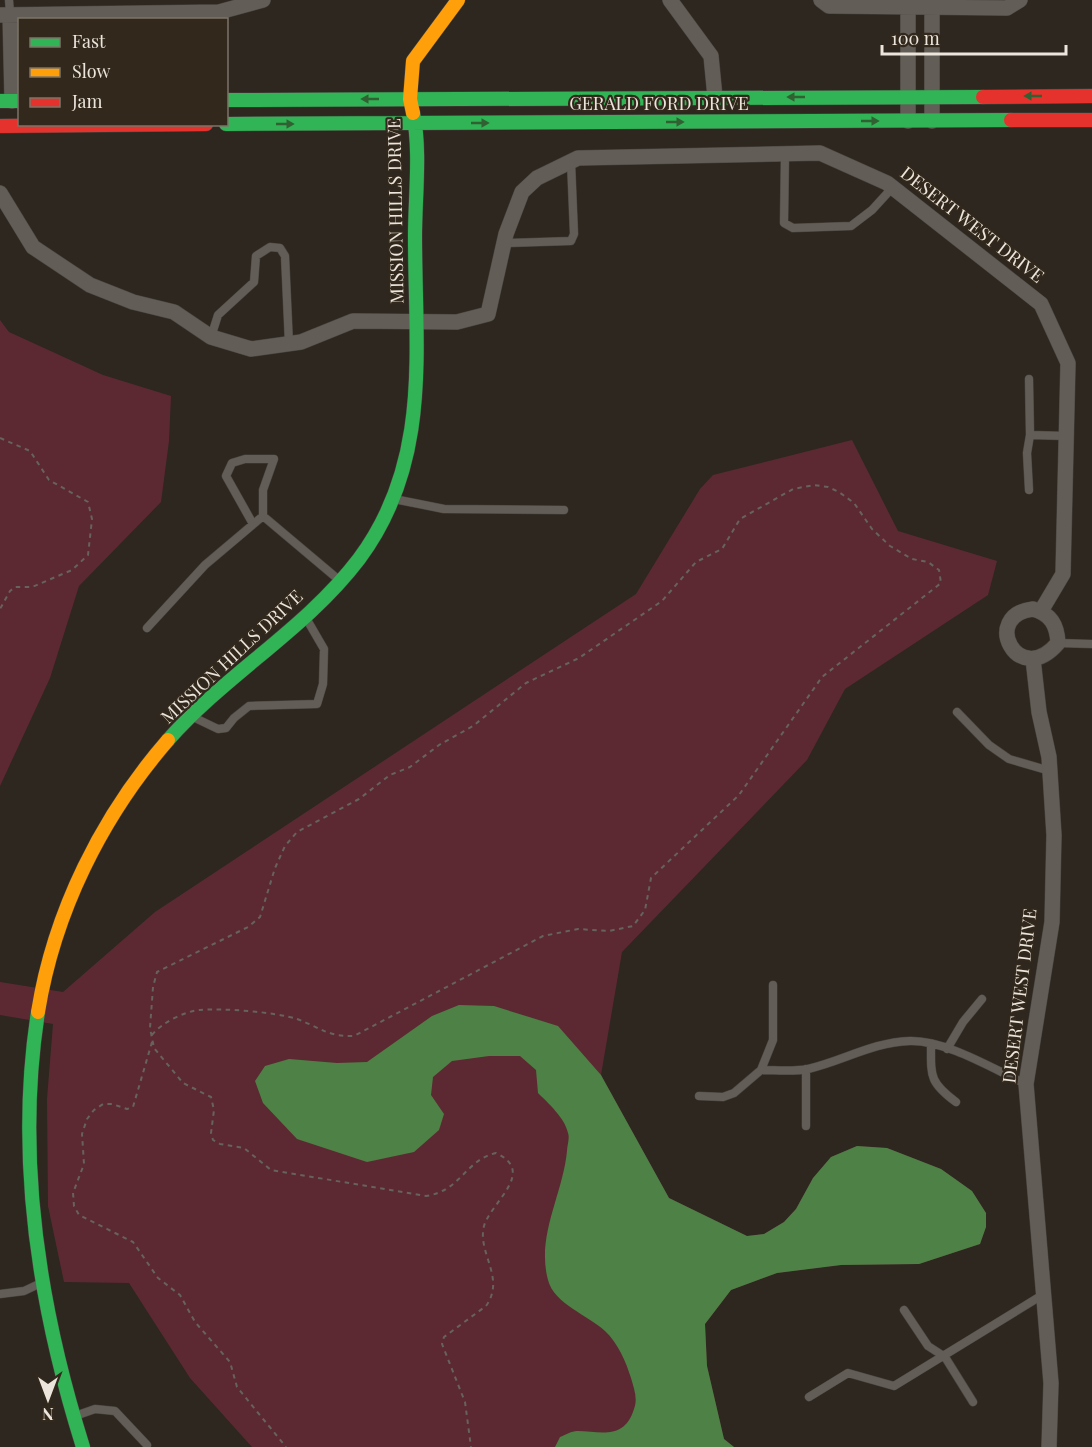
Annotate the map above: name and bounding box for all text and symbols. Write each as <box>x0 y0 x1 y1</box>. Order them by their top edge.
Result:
legend <box>18 18 228 126</box>
scale bar <box>882 18 1066 56</box>
text: 100 m <box>891 26 940 50</box>
text: Fast <box>72 29 106 53</box>
text: Slow <box>72 59 110 83</box>
text: Jam <box>71 89 102 113</box>
street label: GERALD FORD DRIVE <box>569 91 749 115</box>
one-way arrow <box>1023 91 1042 101</box>
one-way arrow <box>786 92 805 102</box>
one-way arrow <box>360 94 379 104</box>
one-way arrow <box>860 116 879 126</box>
one-way arrow <box>665 117 684 127</box>
street label: MISSION HILLS DRIVE <box>381 118 409 304</box>
one-way arrow <box>470 118 489 128</box>
one-way arrow <box>275 119 294 129</box>
street label: DESERT WEST DRIVE <box>896 161 1049 288</box>
street label: MISSION HILLS DRIVE <box>155 584 307 728</box>
street label: DESERT WEST DRIVE <box>996 907 1042 1085</box>
north arrow <box>18 1369 78 1429</box>
text: N <box>42 1404 54 1425</box>

